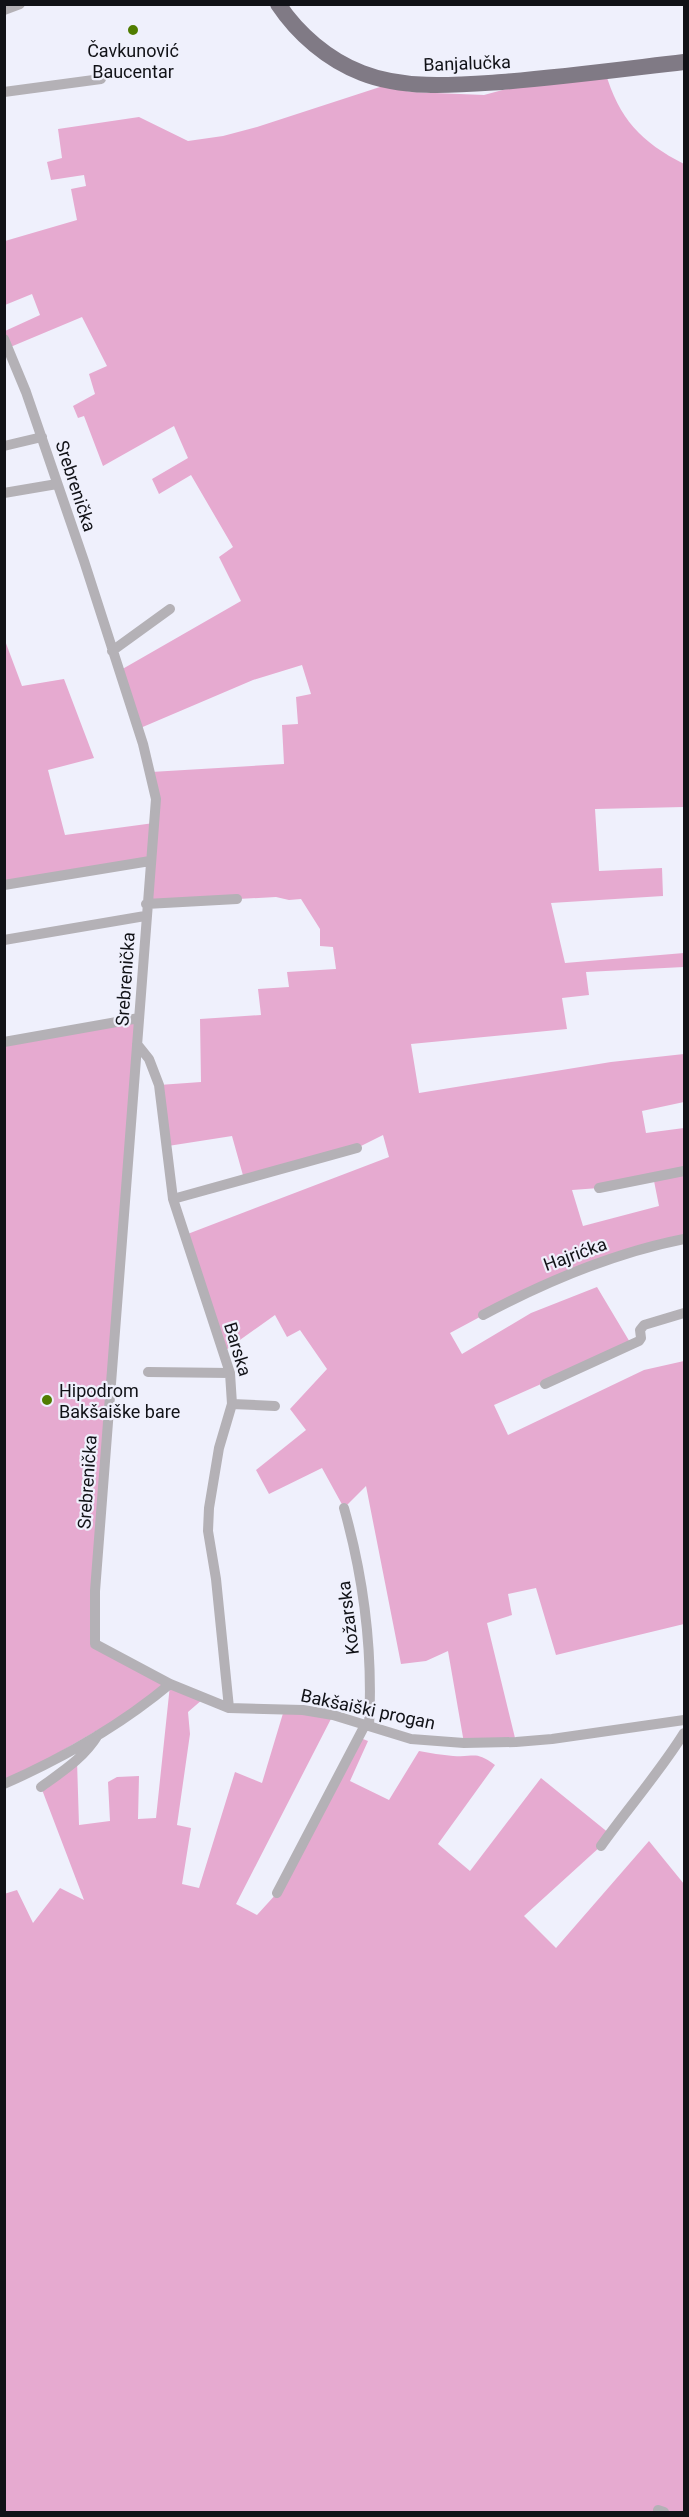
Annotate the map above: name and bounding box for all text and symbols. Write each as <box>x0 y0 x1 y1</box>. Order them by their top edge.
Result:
marker: Čavkunović Baucentar <box>126 23 140 37</box>
place label: Čavkunović Baucentar <box>87 40 179 82</box>
street label: Banjalučka <box>423 51 511 75</box>
street label: Srebrenička <box>51 438 101 534</box>
street label: Srebrenička <box>111 931 139 1027</box>
street label: Hajrićka <box>541 1233 609 1275</box>
street label: Barska <box>220 1319 256 1379</box>
place label: Hipodrom Bakšaiške bare <box>59 1380 180 1422</box>
marker: Hipodrom Bakšaiške bare <box>40 1393 54 1407</box>
street label: Srebrenička <box>73 1434 101 1530</box>
street label: Kožarska <box>333 1580 363 1656</box>
street label: Bakšaiški progan <box>299 1684 437 1734</box>

